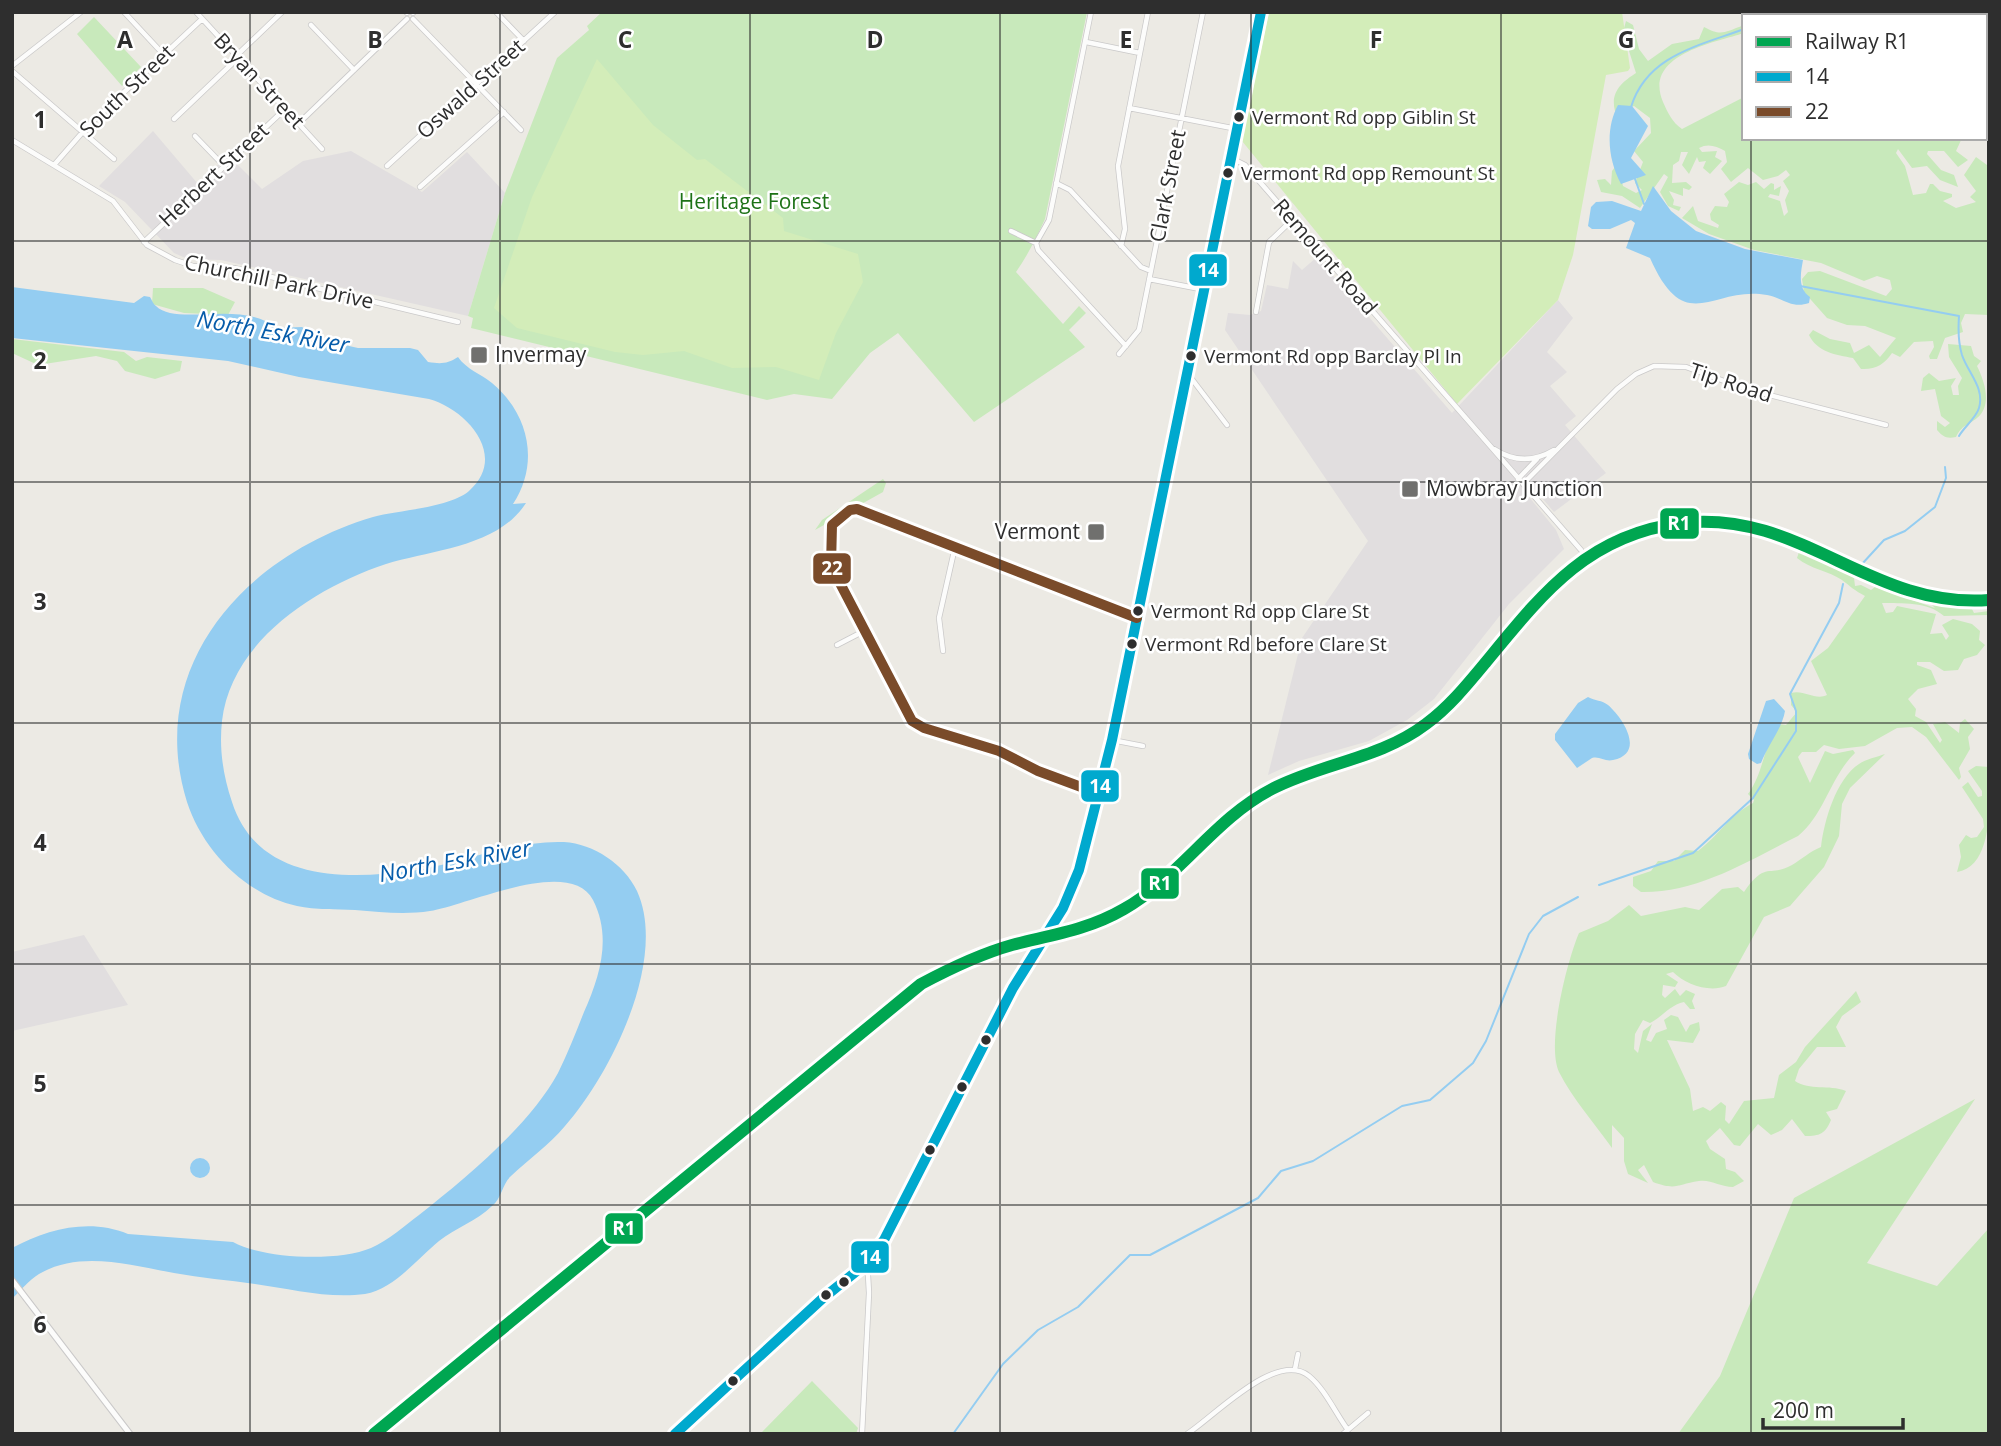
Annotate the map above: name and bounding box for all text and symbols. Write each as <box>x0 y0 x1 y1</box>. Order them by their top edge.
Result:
legend <box>1742 14 1987 140</box>
text: A <box>117 23 133 55</box>
text: B <box>367 23 383 55</box>
text: C <box>618 23 632 55</box>
text: D <box>866 23 884 55</box>
text: E <box>1120 23 1132 55</box>
text: F <box>1370 23 1382 55</box>
text: G <box>1618 23 1634 55</box>
street label: Bryan Street <box>208 26 311 134</box>
text: Railway R1 <box>1805 27 1909 55</box>
street label: Oswald Street <box>410 32 530 144</box>
street label: South Street <box>73 38 180 143</box>
text: 14 <box>1805 62 1829 90</box>
text: 22 <box>1805 97 1829 125</box>
text: 1 <box>33 103 47 135</box>
place label: Vermont Rd opp Giblin St <box>1252 104 1476 130</box>
marker: Vermont Rd opp Giblin St <box>1232 110 1246 124</box>
street label: Herbert Street <box>152 116 274 232</box>
street label: Clark Street <box>1142 127 1192 244</box>
place label: Vermont Rd opp Remount St <box>1241 160 1495 186</box>
marker: Vermont Rd opp Remount St <box>1221 166 1235 180</box>
park label: Heritage Forest <box>679 187 829 215</box>
street label: Remount Road <box>1267 192 1384 320</box>
street label: Churchill Park Drive <box>182 247 376 315</box>
line badge: 14 <box>1188 253 1228 287</box>
text: 14 <box>1197 257 1219 283</box>
water label: North Esk River <box>194 302 353 360</box>
place label: Invermay <box>495 340 587 368</box>
place label: Vermont Rd opp Barclay Pl In <box>1204 343 1462 369</box>
text: 2 <box>33 344 47 376</box>
marker: Invermay <box>469 345 489 365</box>
marker: Vermont Rd opp Barclay Pl In <box>1184 349 1198 363</box>
street label: Tip Road <box>1686 356 1776 409</box>
place label: Mowbray Junction <box>1426 474 1603 502</box>
marker: Mowbray Junction <box>1400 479 1420 499</box>
line badge: R1 <box>1659 507 1700 540</box>
text: R1 <box>1667 510 1691 536</box>
place label: Vermont <box>995 517 1080 545</box>
marker: Vermont <box>1086 522 1106 542</box>
line badge: 22 <box>812 552 852 585</box>
text: 22 <box>821 555 843 581</box>
text: 3 <box>33 585 47 617</box>
place label: Vermont Rd opp Clare St <box>1151 598 1369 624</box>
marker: Vermont Rd opp Clare St <box>1131 604 1145 618</box>
place label: Vermont Rd before Clare St <box>1145 631 1387 657</box>
marker: Vermont Rd before Clare St <box>1125 637 1139 651</box>
line badge: 14 <box>1080 769 1120 803</box>
text: 14 <box>1089 773 1111 799</box>
text: 4 <box>33 826 47 858</box>
water label: North Esk River <box>376 831 534 889</box>
line badge: R1 <box>1140 867 1180 900</box>
text: R1 <box>1148 870 1172 896</box>
unlabelled marker <box>979 1033 993 1047</box>
text: 5 <box>33 1067 47 1099</box>
unlabelled marker <box>955 1080 969 1094</box>
unlabelled marker <box>923 1143 937 1157</box>
line badge: R1 <box>604 1212 644 1245</box>
text: R1 <box>612 1215 636 1241</box>
line badge: 14 <box>850 1240 890 1274</box>
text: 14 <box>859 1244 881 1270</box>
unlabelled marker <box>837 1275 851 1289</box>
unlabelled marker <box>819 1288 833 1302</box>
text: 6 <box>33 1308 47 1340</box>
unlabelled marker <box>726 1374 740 1388</box>
scale bar <box>1763 1386 1903 1430</box>
text: 200 m <box>1773 1396 1834 1424</box>

